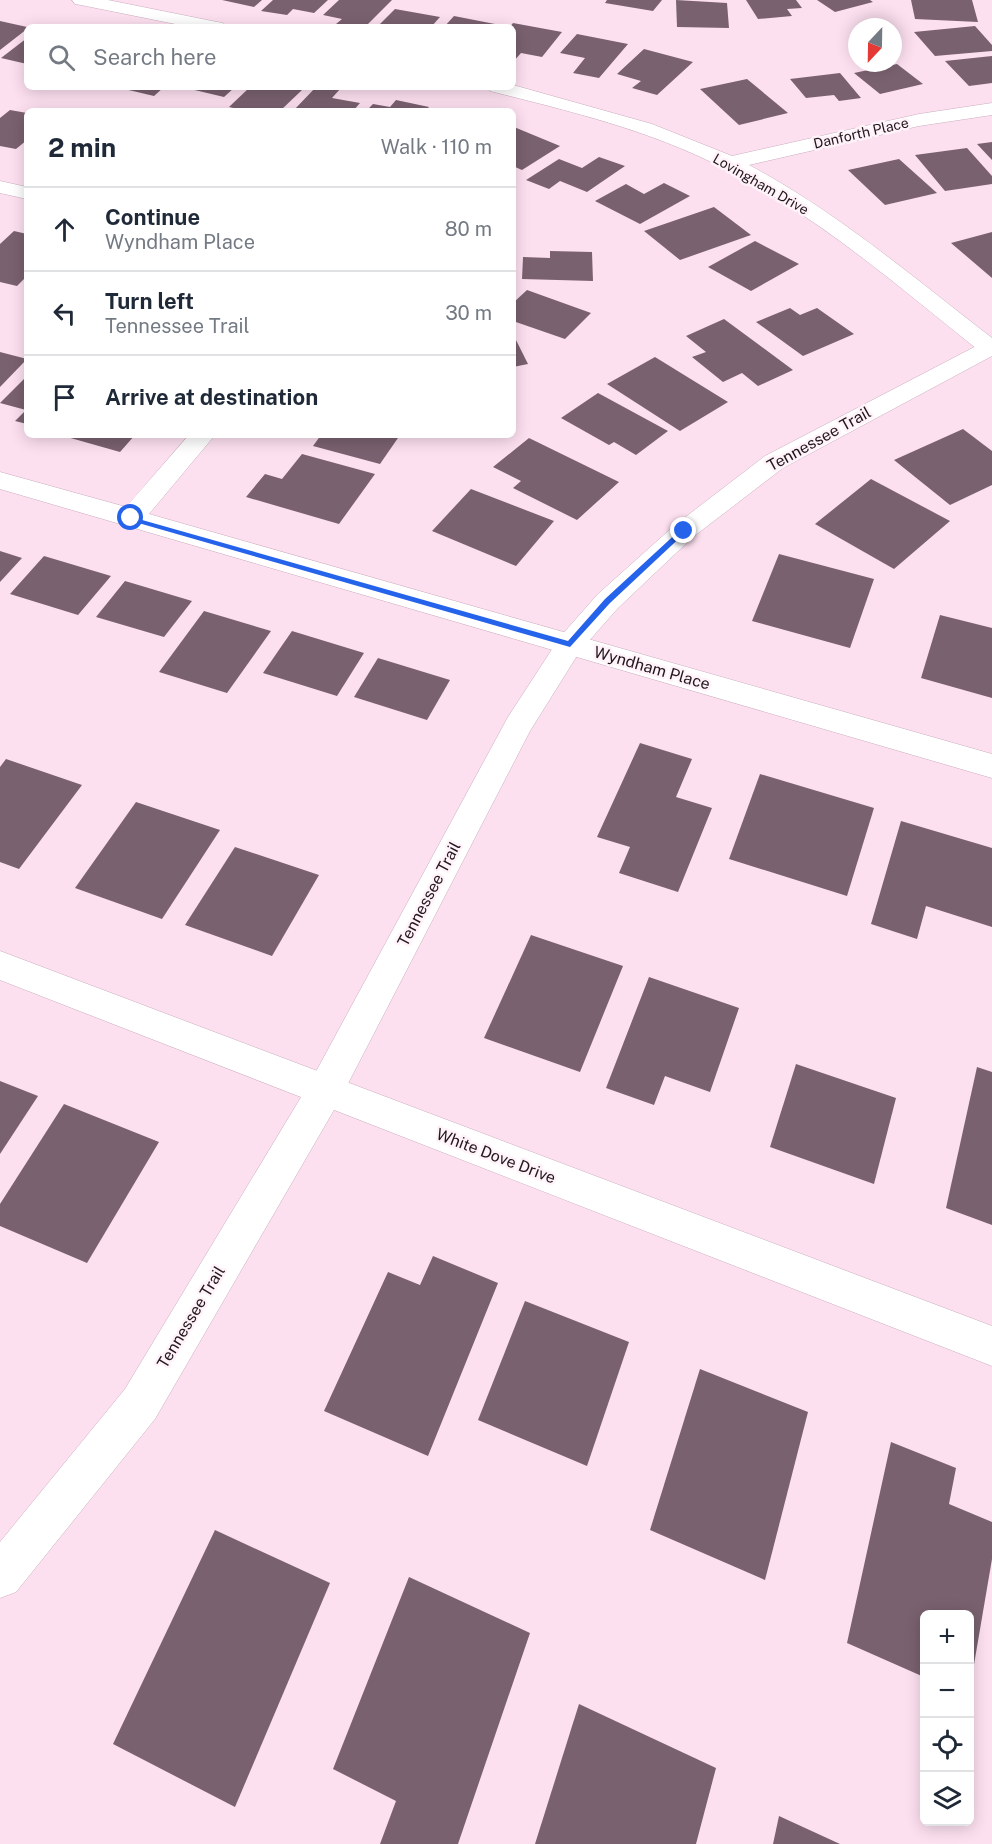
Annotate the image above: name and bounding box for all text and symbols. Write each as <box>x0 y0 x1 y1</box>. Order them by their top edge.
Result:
north arrow <box>848 18 902 72</box>
search box <box>24 24 516 90</box>
icon: search <box>45 41 78 74</box>
text: Search here <box>93 44 217 70</box>
street label: Danforth Place <box>812 114 910 152</box>
text: 2 min <box>48 132 116 163</box>
text: Walk · 110 m <box>381 135 492 159</box>
street label: Lovingham Drive <box>710 150 812 218</box>
text: Continue <box>105 204 200 230</box>
icon: ahead <box>48 213 81 246</box>
text: 80 m <box>445 217 492 241</box>
text: Wyndham Place <box>105 230 255 254</box>
text: Turn left <box>105 288 194 314</box>
icon: left <box>48 297 81 330</box>
text: 30 m <box>445 301 492 325</box>
text: Tennessee Trail <box>105 314 250 338</box>
icon: arrive <box>48 381 81 414</box>
text: Arrive at destination <box>105 384 318 410</box>
street label: Tennessee Trail <box>764 403 874 475</box>
route start <box>117 504 143 530</box>
route end <box>670 517 696 543</box>
street label: Wyndham Place <box>592 642 712 694</box>
street label: Tennessee Trail <box>393 838 465 950</box>
street label: White Dove Drive <box>434 1124 558 1188</box>
street label: Tennessee Trail <box>153 1262 229 1371</box>
map controls <box>920 1610 974 1826</box>
button: + <box>920 1610 974 1664</box>
button: − <box>920 1664 974 1718</box>
button: locate <box>920 1718 974 1772</box>
button: layers <box>920 1772 974 1826</box>

